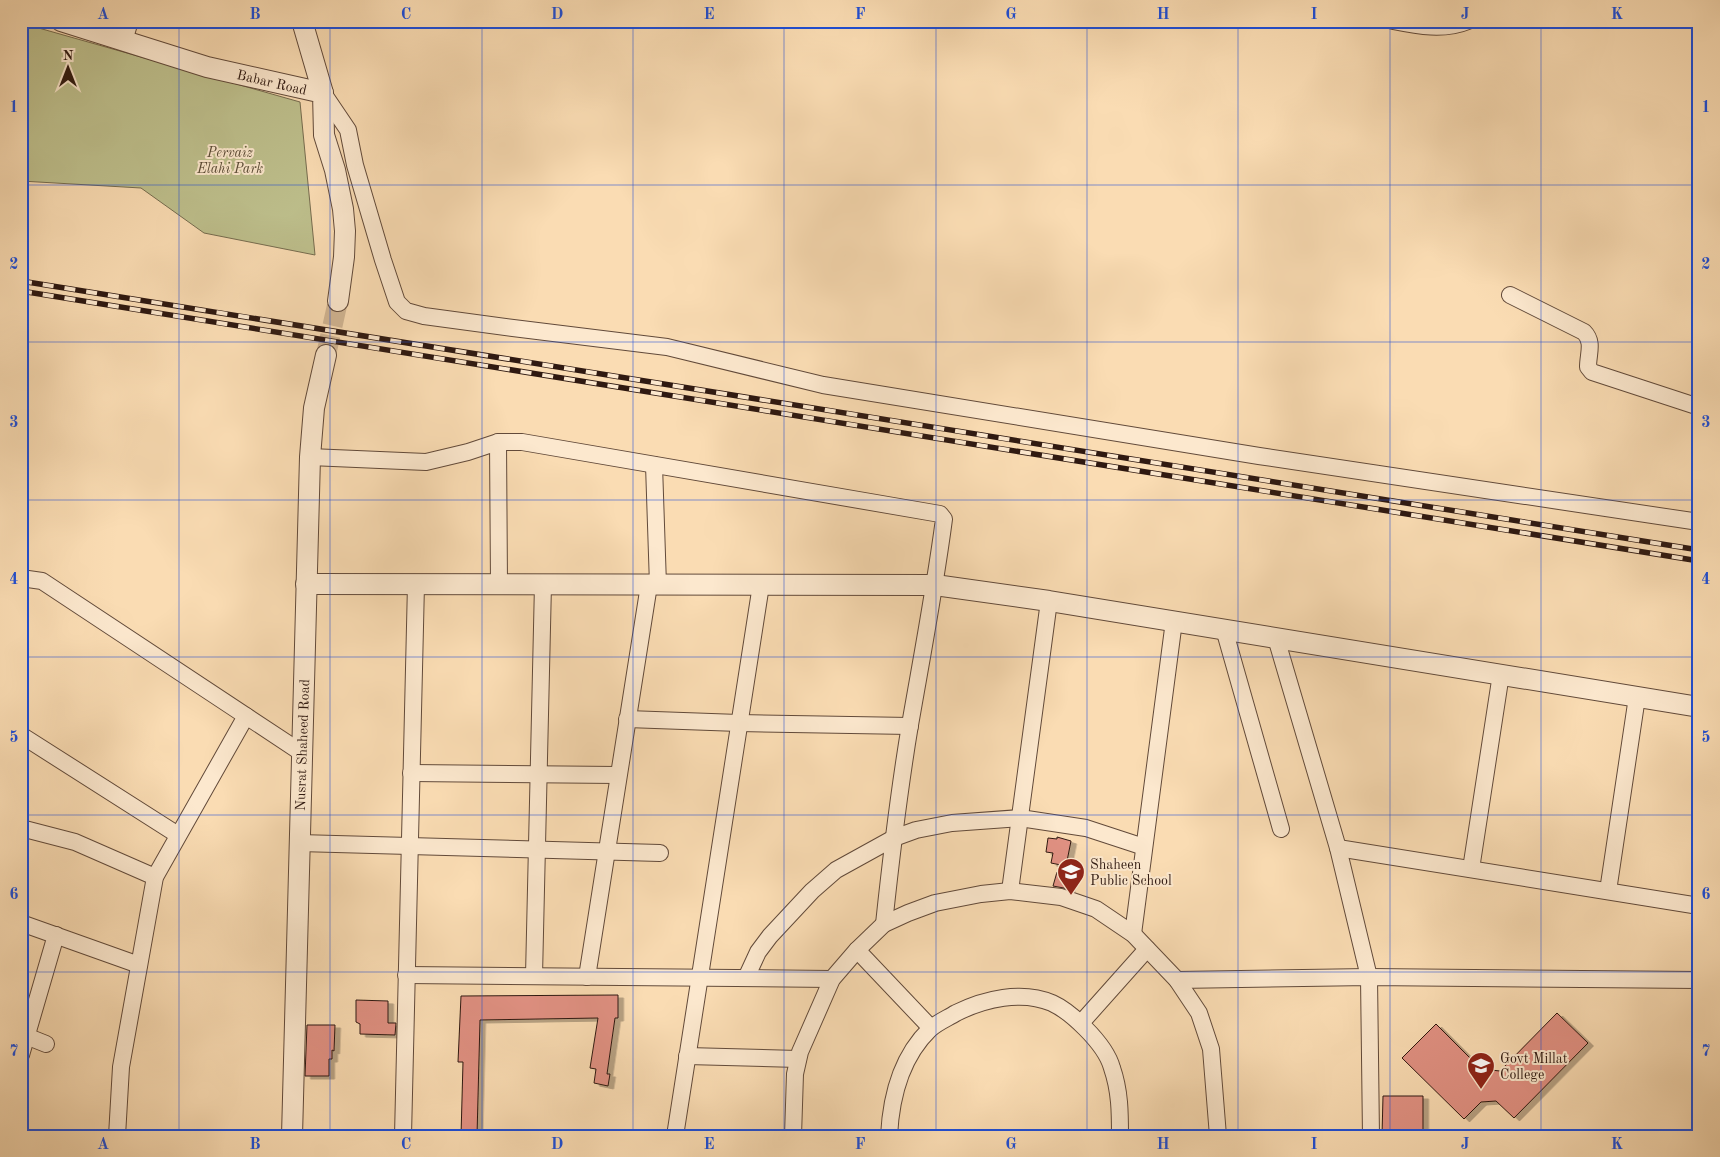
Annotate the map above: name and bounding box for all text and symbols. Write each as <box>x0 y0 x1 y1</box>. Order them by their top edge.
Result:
text: A <box>97 7 109 23</box>
text: B <box>249 7 261 23</box>
text: C <box>401 7 411 23</box>
text: D <box>551 7 563 23</box>
text: E <box>703 7 715 23</box>
text: F <box>855 7 866 23</box>
text: G <box>1005 7 1017 23</box>
text: H <box>1156 7 1170 23</box>
text: I <box>1310 7 1318 23</box>
text: J <box>1461 7 1470 23</box>
text: K <box>1611 7 1623 23</box>
north arrow <box>42 42 92 92</box>
text: N <box>63 49 74 63</box>
street label: Babar Road <box>235 68 308 98</box>
text: 1 <box>9 100 19 116</box>
text: 1 <box>1701 100 1711 116</box>
park label: Pervaiz Elahi Park <box>196 146 263 176</box>
text: 2 <box>9 257 19 273</box>
text: 2 <box>1701 257 1711 273</box>
text: 3 <box>9 415 19 431</box>
text: 3 <box>1701 415 1711 431</box>
text: 4 <box>9 572 19 588</box>
text: 4 <box>1701 572 1711 588</box>
street label: Nusrat Shaheed Road <box>294 679 312 811</box>
text: 5 <box>9 730 19 746</box>
text: 5 <box>1701 730 1711 746</box>
school or university icon: Shaheen Public School <box>1056 857 1086 896</box>
place label: Shaheen Public School <box>1090 858 1172 888</box>
text: 6 <box>9 887 19 903</box>
text: 6 <box>1701 887 1711 903</box>
text: 7 <box>9 1044 19 1060</box>
text: 7 <box>1701 1044 1711 1060</box>
school or university icon: Govt Millat College <box>1466 1051 1496 1090</box>
place label: Govt Millat College <box>1500 1052 1568 1082</box>
text: A <box>97 1137 109 1153</box>
text: B <box>249 1137 261 1153</box>
text: C <box>401 1137 411 1153</box>
text: D <box>551 1137 563 1153</box>
text: E <box>703 1137 715 1153</box>
text: F <box>855 1137 866 1153</box>
text: G <box>1005 1137 1017 1153</box>
text: H <box>1156 1137 1170 1153</box>
text: I <box>1310 1137 1318 1153</box>
text: J <box>1461 1137 1470 1153</box>
text: K <box>1611 1137 1623 1153</box>

